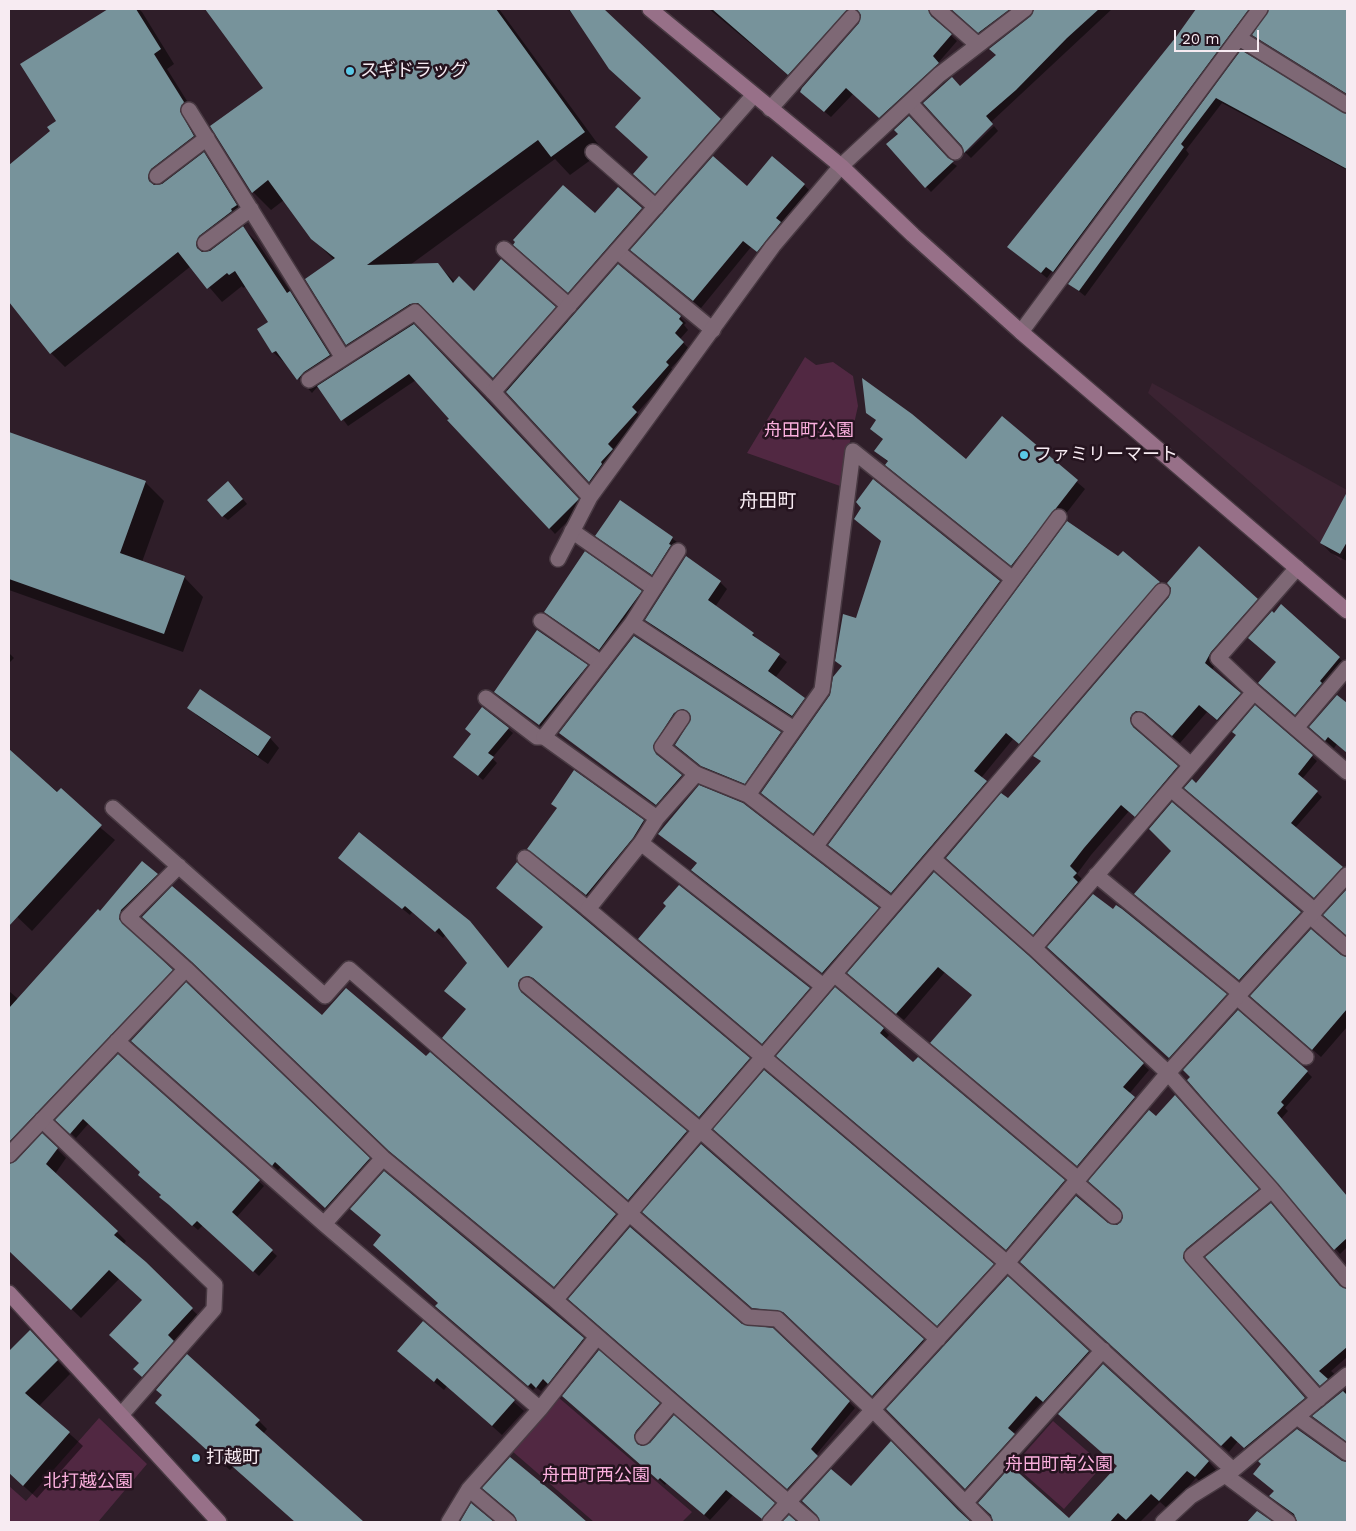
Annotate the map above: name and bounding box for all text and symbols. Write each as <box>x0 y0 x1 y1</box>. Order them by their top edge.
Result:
scale bar <box>1176 20 1261 52</box>
text: 20 m <box>1182 30 1220 48</box>
place label: スギドラッグ <box>360 60 468 82</box>
marker: スギドラッグ <box>344 65 356 77</box>
park label: 舟田町公園 <box>764 420 854 442</box>
place label: ファミリーマート <box>1034 444 1178 466</box>
marker: ファミリーマート <box>1018 449 1030 461</box>
district label: 舟田町 <box>740 490 796 512</box>
place label: 打越町 <box>206 1447 260 1469</box>
marker: 打越町 <box>190 1452 202 1464</box>
park label: 舟田町南公園 <box>1005 1454 1113 1476</box>
park label: 舟田町西公園 <box>542 1465 650 1487</box>
park label: 北打越公園 <box>43 1471 133 1493</box>

